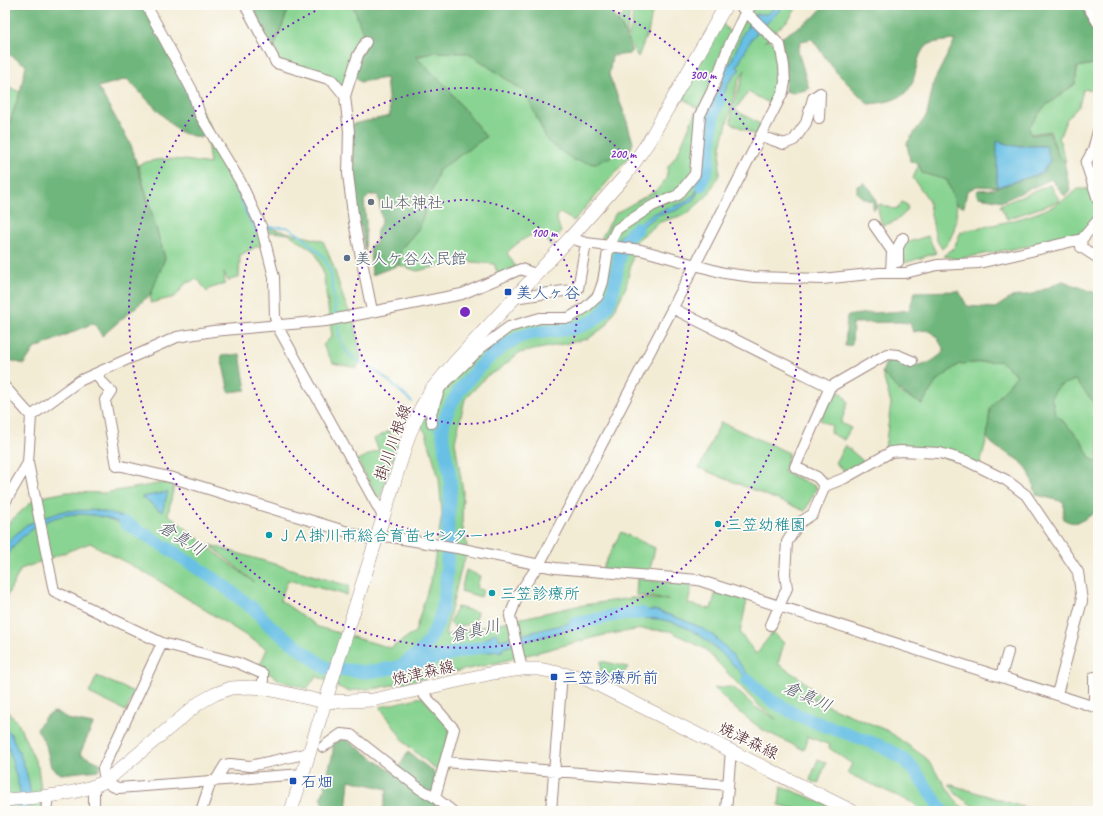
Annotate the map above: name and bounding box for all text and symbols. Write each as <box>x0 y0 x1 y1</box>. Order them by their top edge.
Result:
text: 300 m <box>690 67 717 83</box>
text: 200 m <box>610 146 637 162</box>
place label: 山本神社 <box>379 193 443 213</box>
marker: 山本神社 <box>366 197 376 207</box>
text: 100 m <box>531 225 558 241</box>
place label: 美人ケ谷公民館 <box>355 249 467 269</box>
marker: 美人ケ谷公民館 <box>342 253 352 263</box>
place label: 美人ヶ谷 <box>516 283 580 303</box>
marker: 美人ヶ谷 <box>503 287 513 297</box>
centre of rings <box>458 305 472 319</box>
street label: 掛川川根線 <box>370 401 416 483</box>
place label: 三笠幼稚園 <box>726 515 806 535</box>
water label: 倉真川 <box>155 516 209 561</box>
marker: 三笠幼稚園 <box>713 519 723 529</box>
place label: ＪＡ掛川市総合育苗センター <box>277 526 484 546</box>
marker: ＪＡ掛川市総合育苗センター <box>264 530 274 540</box>
place label: 三笠診療所 <box>500 584 580 604</box>
marker: 三笠診療所 <box>487 588 497 598</box>
water label: 倉真川 <box>448 615 502 646</box>
street label: 焼津森線 <box>390 656 457 690</box>
place label: 三笠診療所前 <box>562 668 658 688</box>
marker: 三笠診療所前 <box>549 672 559 682</box>
water label: 倉真川 <box>780 676 835 717</box>
street label: 焼津森線 <box>715 718 782 764</box>
place label: 石畑 <box>301 772 333 792</box>
marker: 石畑 <box>288 776 298 786</box>

